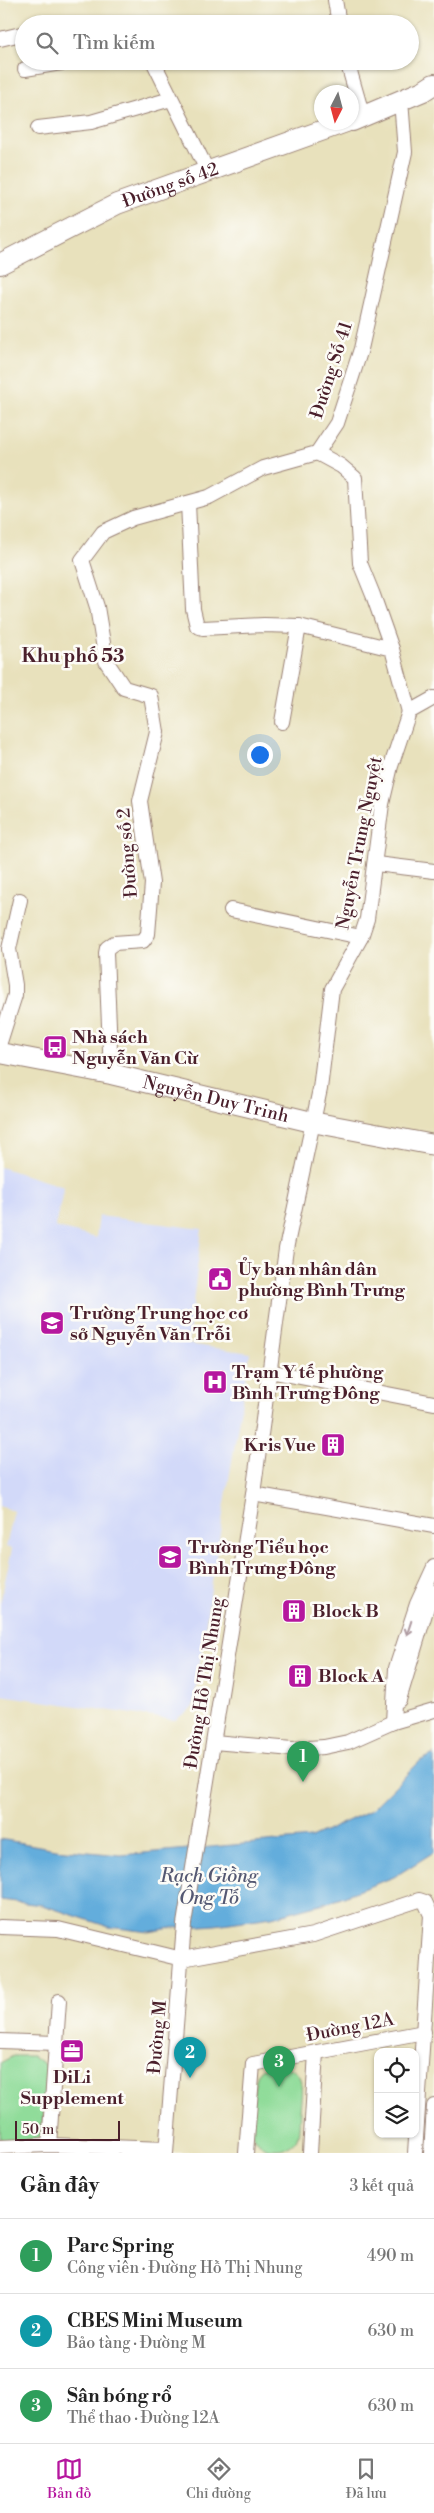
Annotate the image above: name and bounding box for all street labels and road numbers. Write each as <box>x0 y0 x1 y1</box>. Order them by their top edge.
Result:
street label: Đường số 42 <box>119 158 222 213</box>
street label: Đường Số 41 <box>305 318 358 422</box>
street label: Nguyễn Trung Nguyệt <box>331 754 388 932</box>
street label: Đường số 2 <box>112 807 143 899</box>
street label: Nguyễn Duy Trinh <box>141 1071 291 1128</box>
street label: Đường Hồ Thị Nhung <box>180 1595 230 1771</box>
street label: Đường M <box>143 1999 172 2075</box>
street label: Đường 12A <box>304 2008 397 2047</box>

